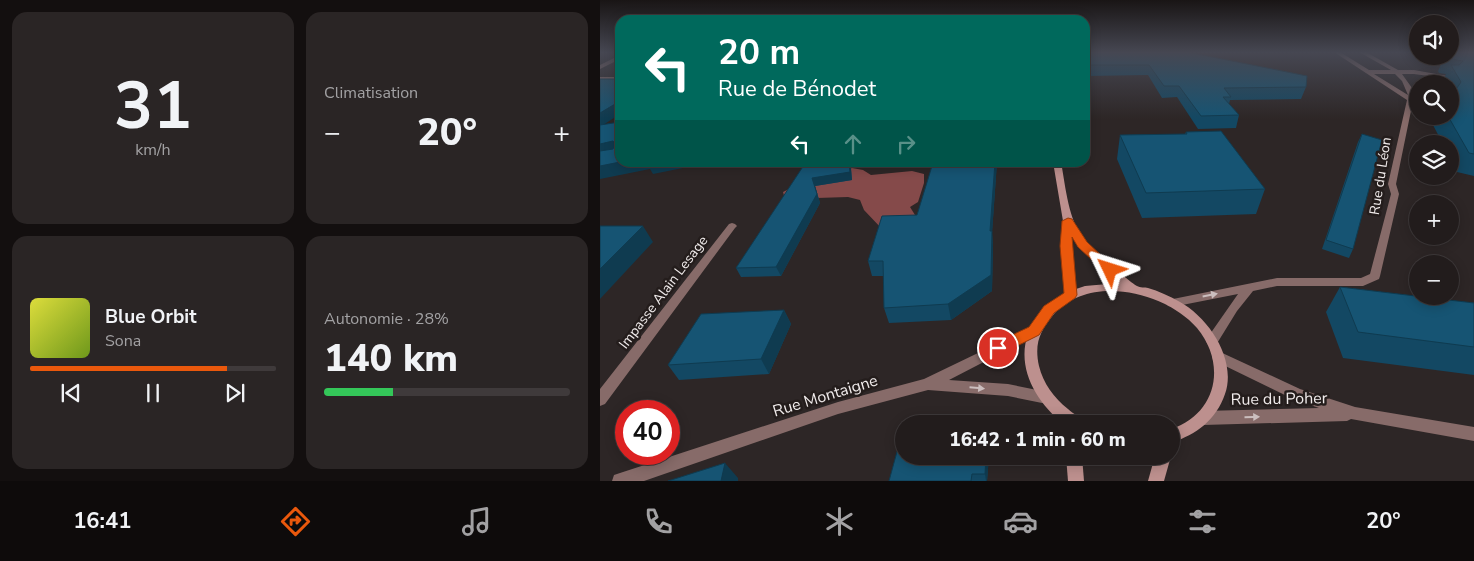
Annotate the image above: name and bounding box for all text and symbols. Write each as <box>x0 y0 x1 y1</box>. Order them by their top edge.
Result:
map controls <box>1409 15 1459 305</box>
button: sound <box>1409 15 1459 65</box>
text: 20 m <box>718 29 800 76</box>
icon: left <box>635 35 700 100</box>
text: 31 <box>114 62 192 151</box>
text: Rue de Bénodet <box>718 74 876 104</box>
button: search <box>1409 75 1459 125</box>
text: Climatisation <box>324 82 418 104</box>
text: 20° <box>417 107 477 158</box>
text: − <box>324 114 341 152</box>
text: + <box>553 114 570 152</box>
icon: left <box>786 130 814 158</box>
icon: ahead <box>839 130 867 158</box>
icon: right <box>892 130 920 158</box>
button: layers <box>1409 135 1459 185</box>
street label: Rue du Léon <box>1365 136 1396 216</box>
text: km/h <box>135 139 171 161</box>
button: + <box>1409 195 1459 245</box>
street label: Impasse Alain Lesage <box>615 232 712 353</box>
position arrow <box>1083 243 1135 295</box>
button: − <box>1409 255 1459 305</box>
one-way arrow <box>1202 291 1218 299</box>
text: Blue Orbit <box>105 304 196 330</box>
text: Autonomie · 28% <box>324 308 449 330</box>
pin <box>977 327 1019 369</box>
text: Sona <box>105 330 141 352</box>
text: 140 km <box>324 333 458 384</box>
icon: arrive <box>984 334 1012 362</box>
street label: Rue Montaigne <box>770 370 881 422</box>
icon: previous <box>57 379 85 407</box>
icon: pause <box>139 379 167 407</box>
icon: next <box>221 379 249 407</box>
one-way arrow <box>969 384 985 392</box>
street label: Rue du Poher <box>1230 387 1328 411</box>
speed limit sign: 40 <box>615 400 680 465</box>
one-way arrow <box>1244 412 1260 420</box>
text: 16:42 · 1 min · 60 m <box>949 427 1126 453</box>
icon: directions <box>278 504 313 539</box>
icon: music <box>459 504 494 539</box>
icon: phone <box>641 504 676 539</box>
icon: climate <box>822 504 857 539</box>
icon: car <box>1003 504 1038 539</box>
icon: filters <box>1185 504 1220 539</box>
text: 16:41 <box>73 506 131 536</box>
text: 20° <box>1366 506 1401 536</box>

